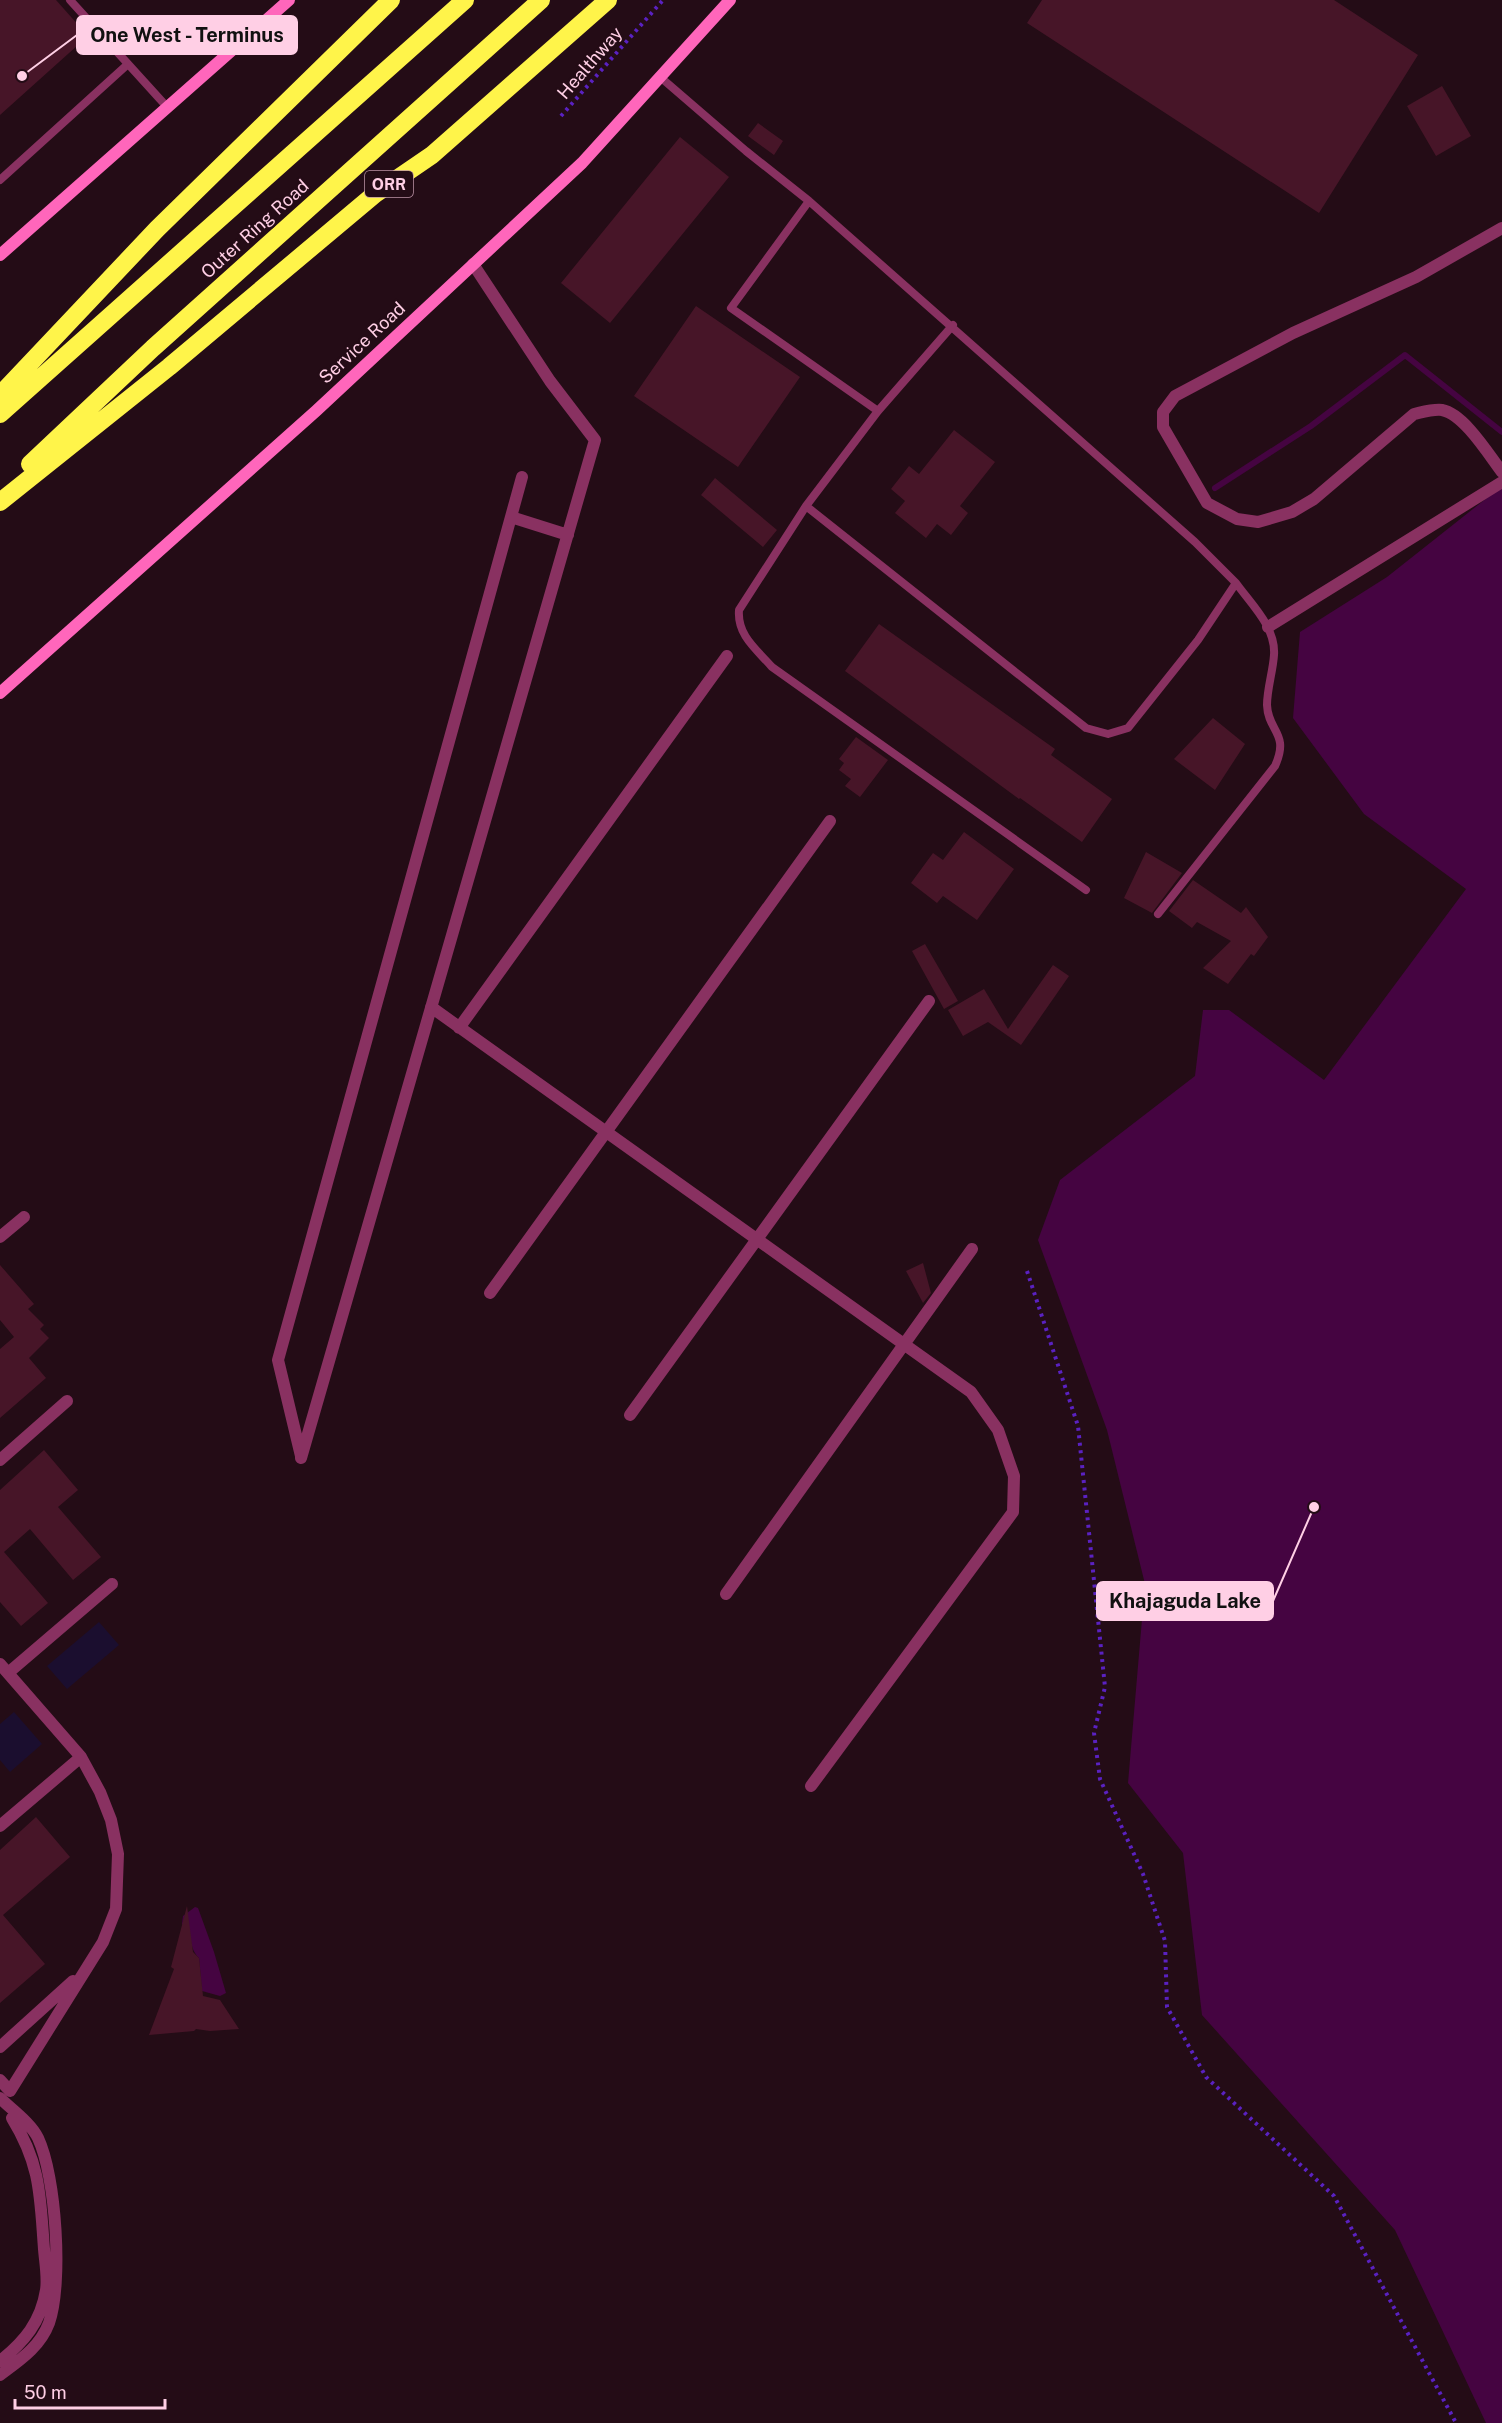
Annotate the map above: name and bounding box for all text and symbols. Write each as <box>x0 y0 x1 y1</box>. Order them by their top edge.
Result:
callout: One West - Terminus <box>77 16 297 54</box>
street label: Healthway <box>553 22 627 103</box>
text: One West - Terminus <box>90 23 284 47</box>
road number: ORR <box>365 171 413 197</box>
street label: Outer Ring Road <box>197 175 313 282</box>
street label: Service Road <box>314 297 409 388</box>
callout: Khajaguda Lake <box>1097 1582 1273 1620</box>
text: Khajaguda Lake <box>1109 1589 1261 1613</box>
scale bar <box>15 2372 165 2410</box>
text: 50 m <box>24 2382 67 2403</box>

